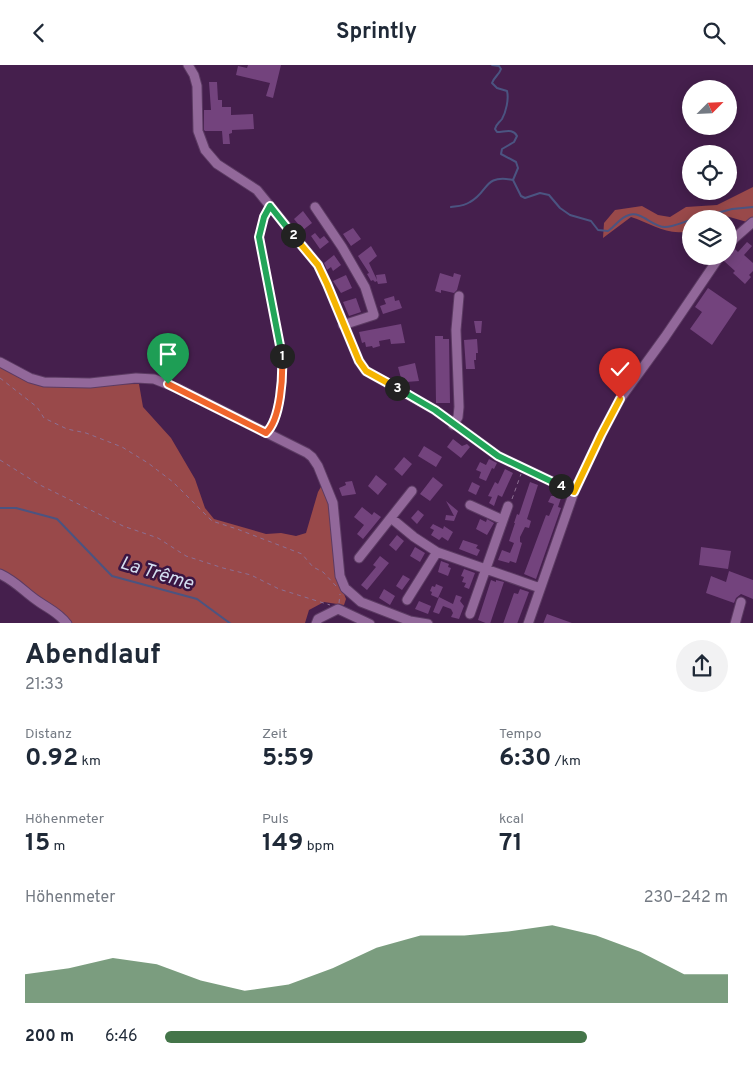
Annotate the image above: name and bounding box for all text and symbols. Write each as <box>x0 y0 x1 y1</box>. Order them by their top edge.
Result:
icon: back <box>25 19 53 47</box>
text: Sprintly <box>336 19 417 46</box>
icon: search <box>700 19 728 47</box>
north arrow <box>682 80 738 135</box>
map controls <box>682 80 737 265</box>
button: locate <box>682 145 737 200</box>
button: layers <box>682 210 737 265</box>
pin: 2 <box>280 223 306 247</box>
text: 2 <box>289 227 298 244</box>
pin <box>147 333 189 384</box>
icon: arrive <box>154 340 182 368</box>
pin: 1 <box>270 343 294 369</box>
text: 1 <box>280 348 285 365</box>
pin <box>599 348 641 399</box>
icon: check <box>606 355 634 383</box>
pin: 3 <box>384 375 410 401</box>
text: 3 <box>393 380 402 397</box>
pin: 4 <box>548 473 574 499</box>
text: 4 <box>557 478 566 495</box>
water label: La Trême <box>117 551 196 596</box>
text: Abendlauf <box>25 638 160 674</box>
button: share <box>676 640 728 692</box>
text: 21:33 <box>25 675 64 695</box>
text: Distanz <box>25 726 72 743</box>
text: Zeit <box>262 726 287 743</box>
text: Tempo <box>499 726 542 743</box>
text: 0.92 <box>25 743 78 775</box>
text: 5:59 <box>262 743 314 775</box>
text: 6:30 <box>499 743 551 775</box>
text: km <box>78 753 101 770</box>
text: /km <box>551 753 581 770</box>
text: Höhenmeter <box>25 811 104 828</box>
text: Puls <box>262 811 289 828</box>
text: kcal <box>499 811 524 828</box>
text: 15 <box>25 828 50 860</box>
text: 149 <box>262 828 303 860</box>
text: 71 <box>499 828 523 860</box>
text: m <box>50 838 65 855</box>
text: bpm <box>303 838 334 855</box>
text: Höhenmeter <box>25 888 115 908</box>
text: 230–242 m <box>644 888 728 908</box>
text: 200 m <box>25 1027 74 1047</box>
text: 6:46 <box>105 1027 138 1047</box>

